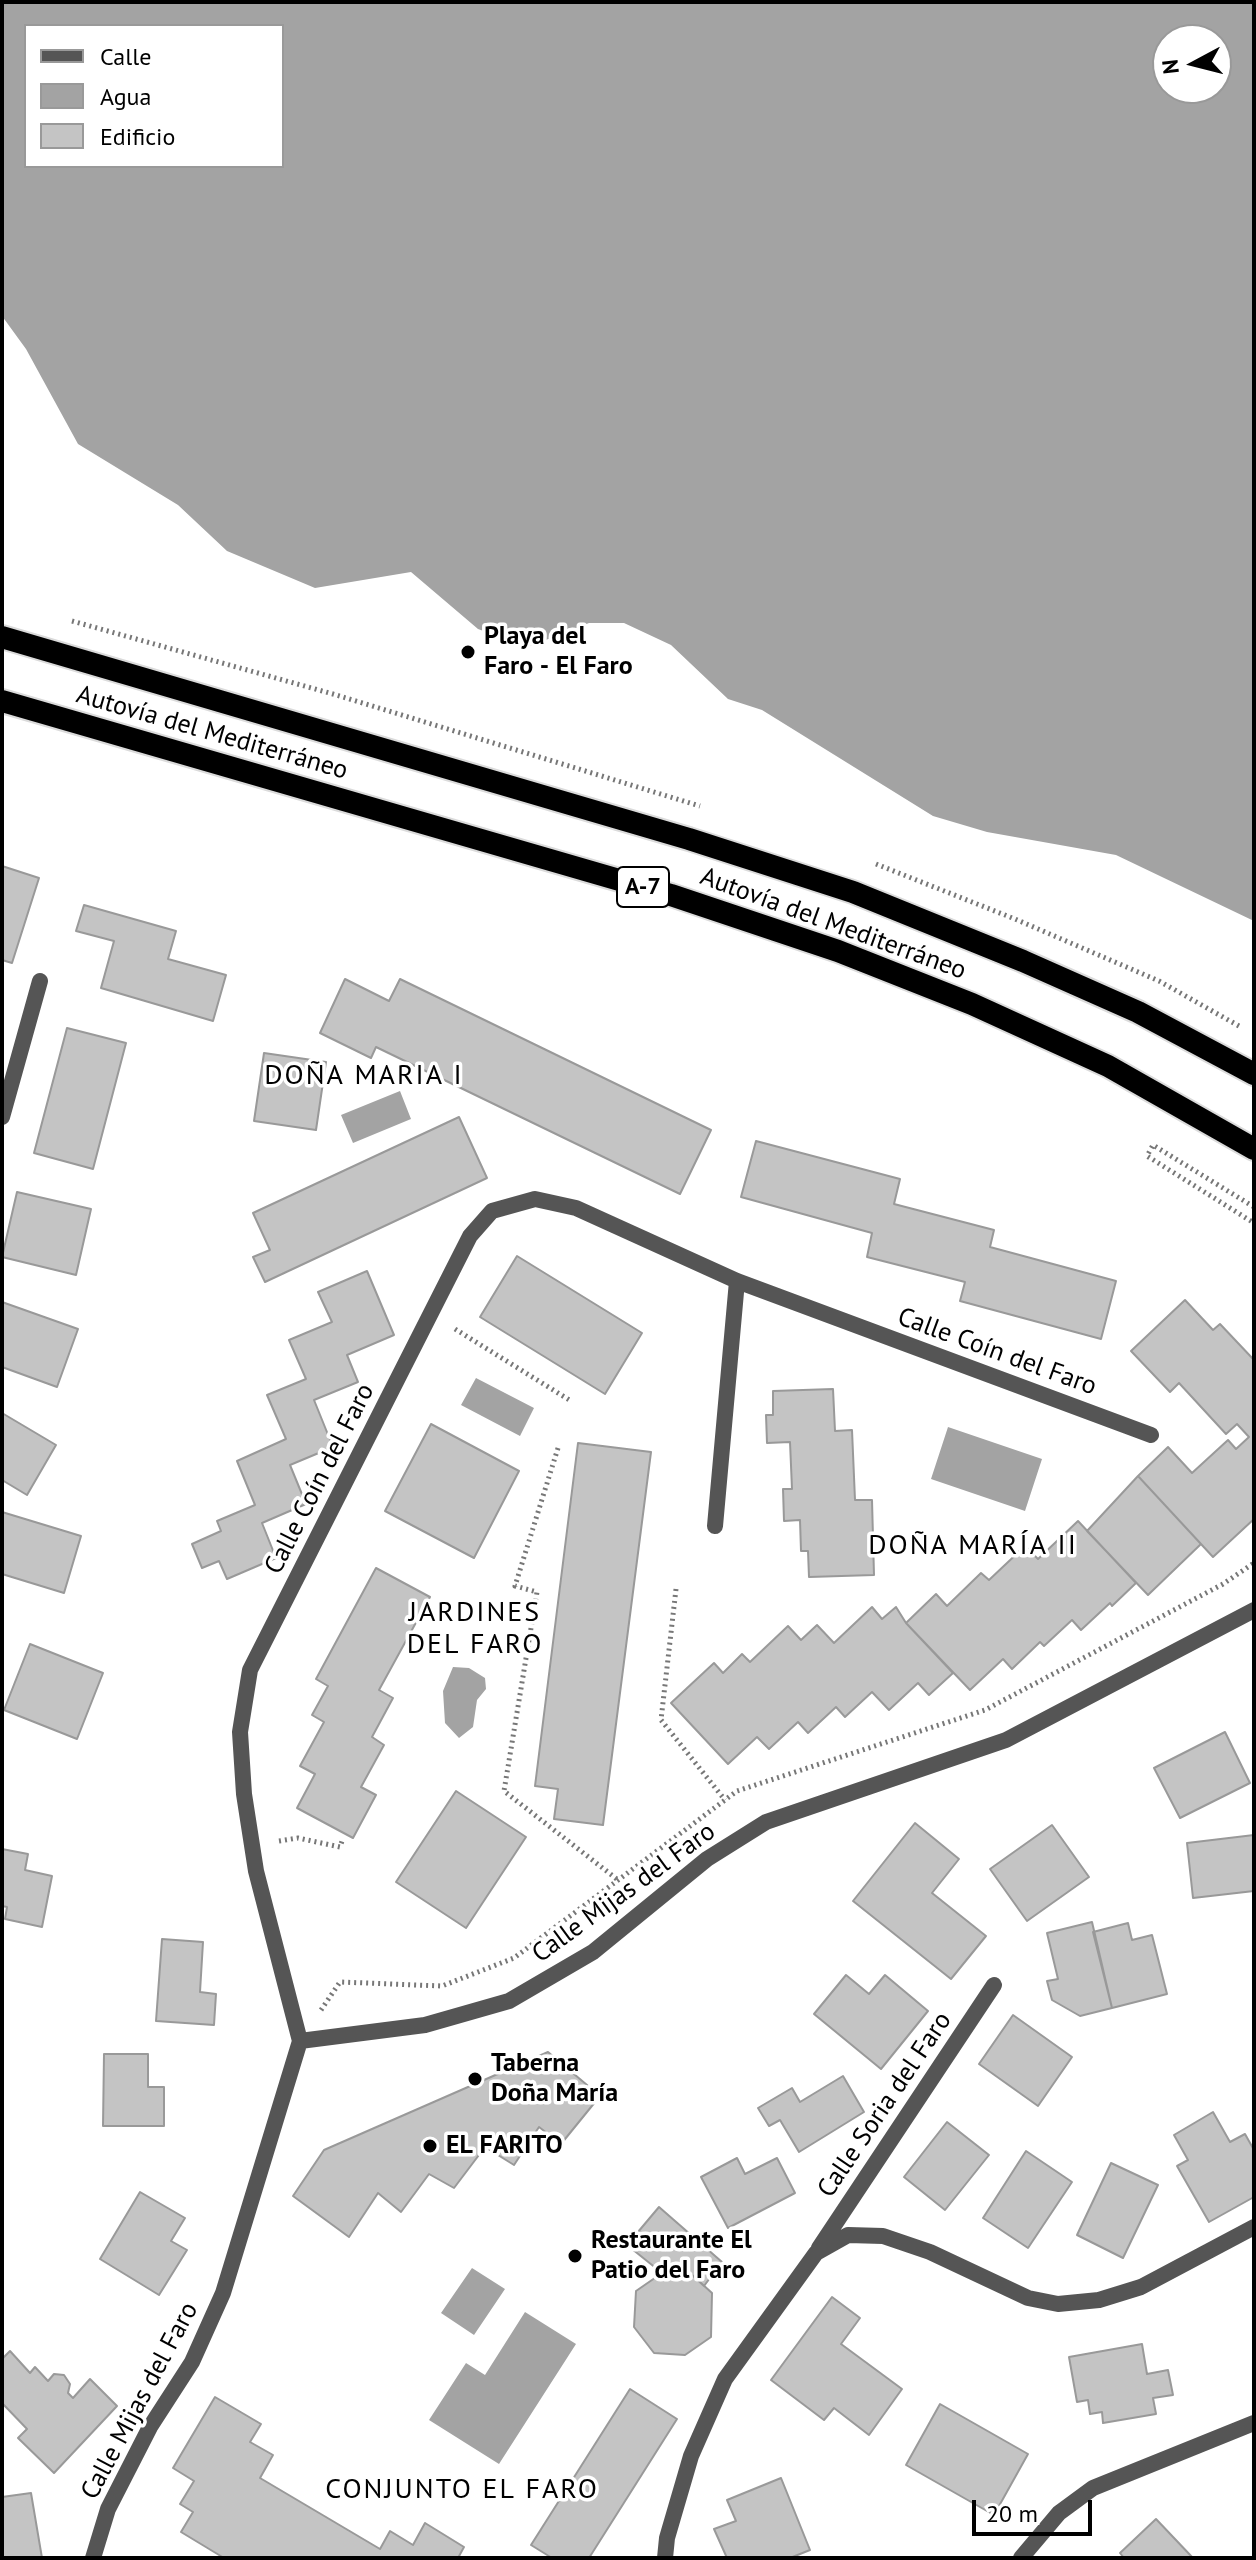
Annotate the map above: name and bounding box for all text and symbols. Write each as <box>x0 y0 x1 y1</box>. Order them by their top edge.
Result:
legend <box>24 24 284 168</box>
north arrow <box>1152 24 1232 104</box>
text: Calle <box>100 41 151 72</box>
text: N <box>1155 58 1185 76</box>
text: Agua <box>100 81 151 112</box>
text: Edificio <box>100 121 175 152</box>
place label: Playa del Faro - El Faro <box>484 621 633 682</box>
marker: Playa del Faro - El Faro <box>459 643 477 661</box>
street label: Autovía del Mediterráneo <box>73 679 351 787</box>
street label: Autovía del Mediterráneo <box>696 861 970 987</box>
road number: A-7 <box>617 867 669 907</box>
district label: DOÑA MARIA I <box>264 1059 464 1093</box>
street label: Calle Coín del Faro <box>893 1302 1101 1402</box>
street label: Calle Coín del Faro <box>259 1379 381 1579</box>
district label: DOÑA MARÍA II <box>868 1529 1078 1563</box>
district label: JARDINES DEL FARO <box>407 1596 543 1662</box>
street label: Calle Mijas del Faro <box>526 1816 722 1970</box>
street label: Calle Soria del Faro <box>811 2006 959 2204</box>
place label: Taberna Doña María <box>491 2048 618 2110</box>
marker: Taberna Doña María <box>466 2070 484 2088</box>
place label: EL FARITO <box>446 2130 563 2162</box>
marker: EL FARITO <box>421 2137 439 2155</box>
place label: Restaurante El Patio del Faro <box>591 2225 752 2286</box>
marker: Restaurante El Patio del Faro <box>566 2247 584 2265</box>
street label: Calle Mijas del Faro <box>75 2297 205 2505</box>
district label: CONJUNTO EL FARO <box>325 2473 599 2507</box>
scale bar <box>976 2484 1096 2534</box>
text: 20 m <box>986 2498 1038 2529</box>

